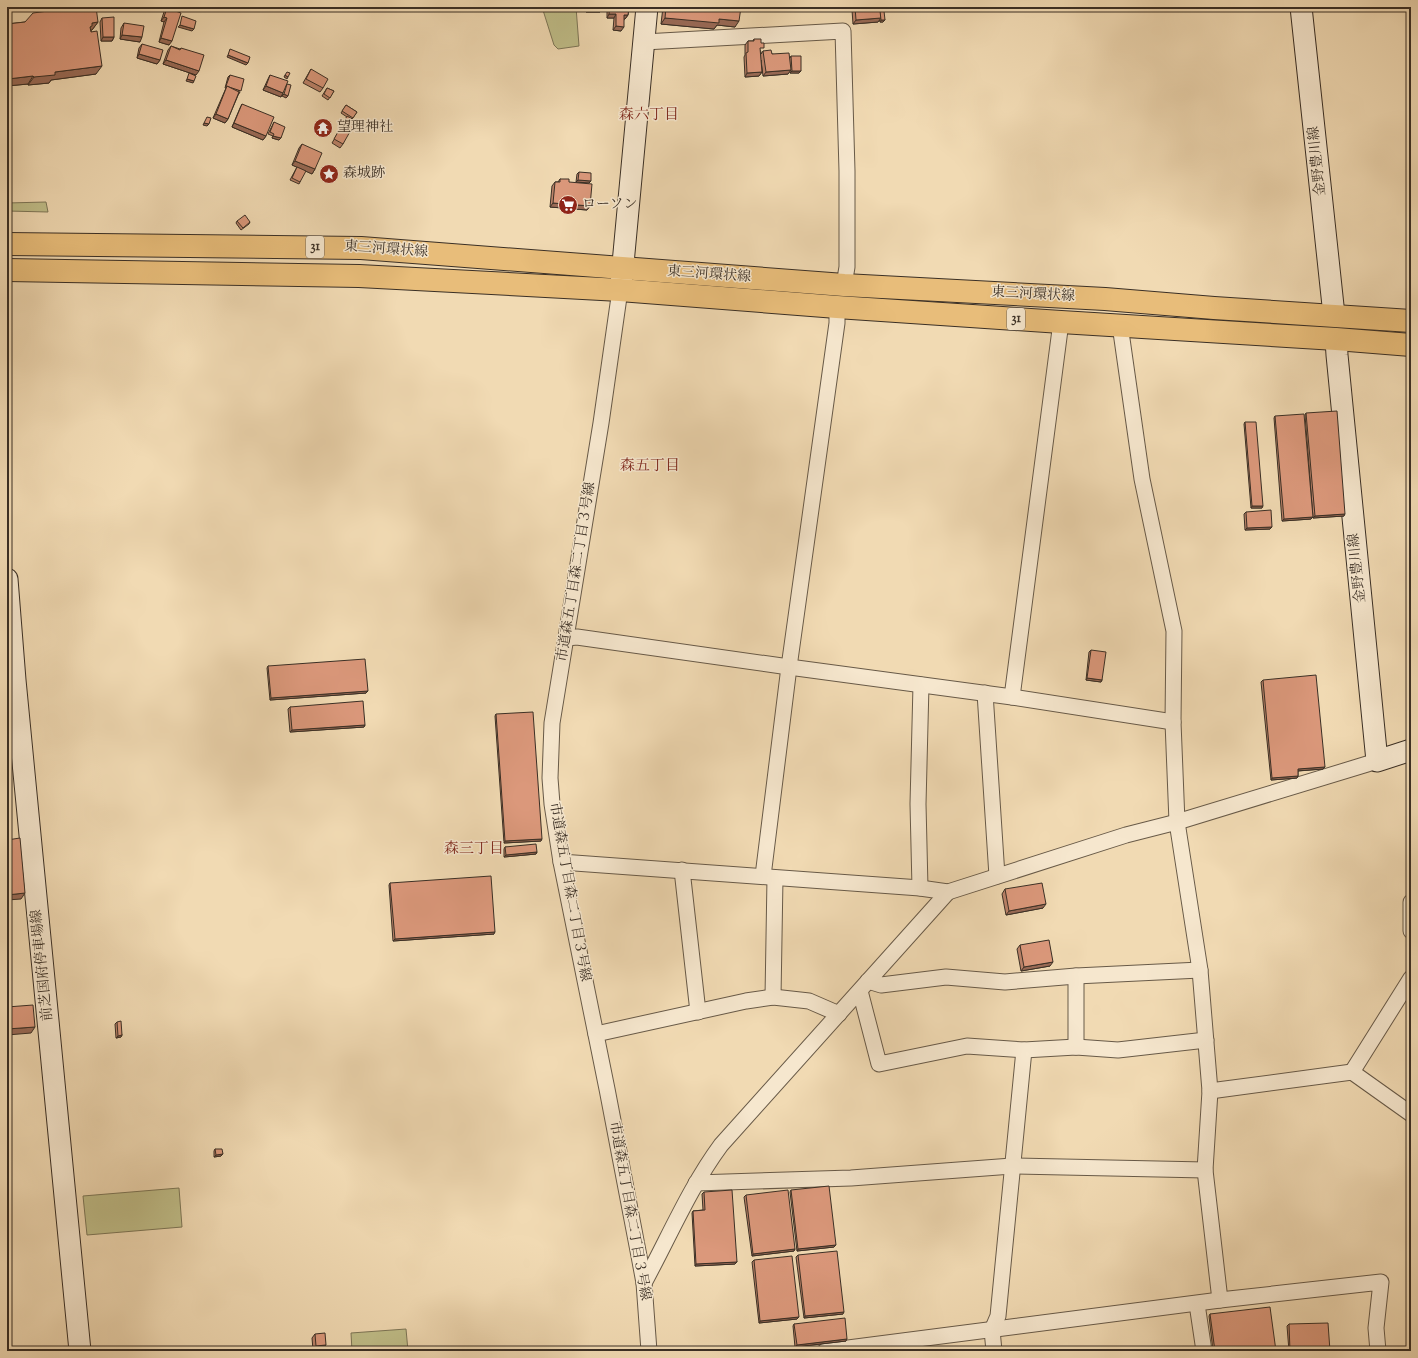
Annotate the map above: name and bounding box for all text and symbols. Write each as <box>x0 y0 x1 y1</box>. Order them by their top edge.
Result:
district label: 森六丁目 <box>619 105 679 126</box>
temple icon: 望理神社 <box>312 117 334 139</box>
place label: 望理神社 <box>337 118 393 138</box>
street label: 金野豊川線 <box>1304 125 1332 197</box>
place icon: 森城跡 <box>318 163 340 185</box>
place label: 森城跡 <box>343 164 385 184</box>
supermarket icon: ローソン <box>557 194 579 216</box>
place label: ローソン <box>582 195 637 215</box>
road number: 31 <box>306 236 324 258</box>
street label: 東三河環状線 <box>343 237 429 263</box>
street label: 東三河環状線 <box>666 262 752 288</box>
street label: 東三河環状線 <box>991 283 1075 307</box>
road number: 31 <box>1007 308 1025 330</box>
district label: 森五丁目 <box>620 456 680 477</box>
street label: 市道森五丁目森二丁目３号線 <box>553 481 601 663</box>
street label: 金野豊川線 <box>1344 532 1372 604</box>
street label: 市道森五丁目森二丁目３号線 <box>543 801 595 983</box>
district label: 森三丁目 <box>444 839 504 860</box>
street label: 前芝国府停車場線 <box>27 908 59 1022</box>
street label: 市道森五丁目森二丁目３号線 <box>603 1120 655 1302</box>

